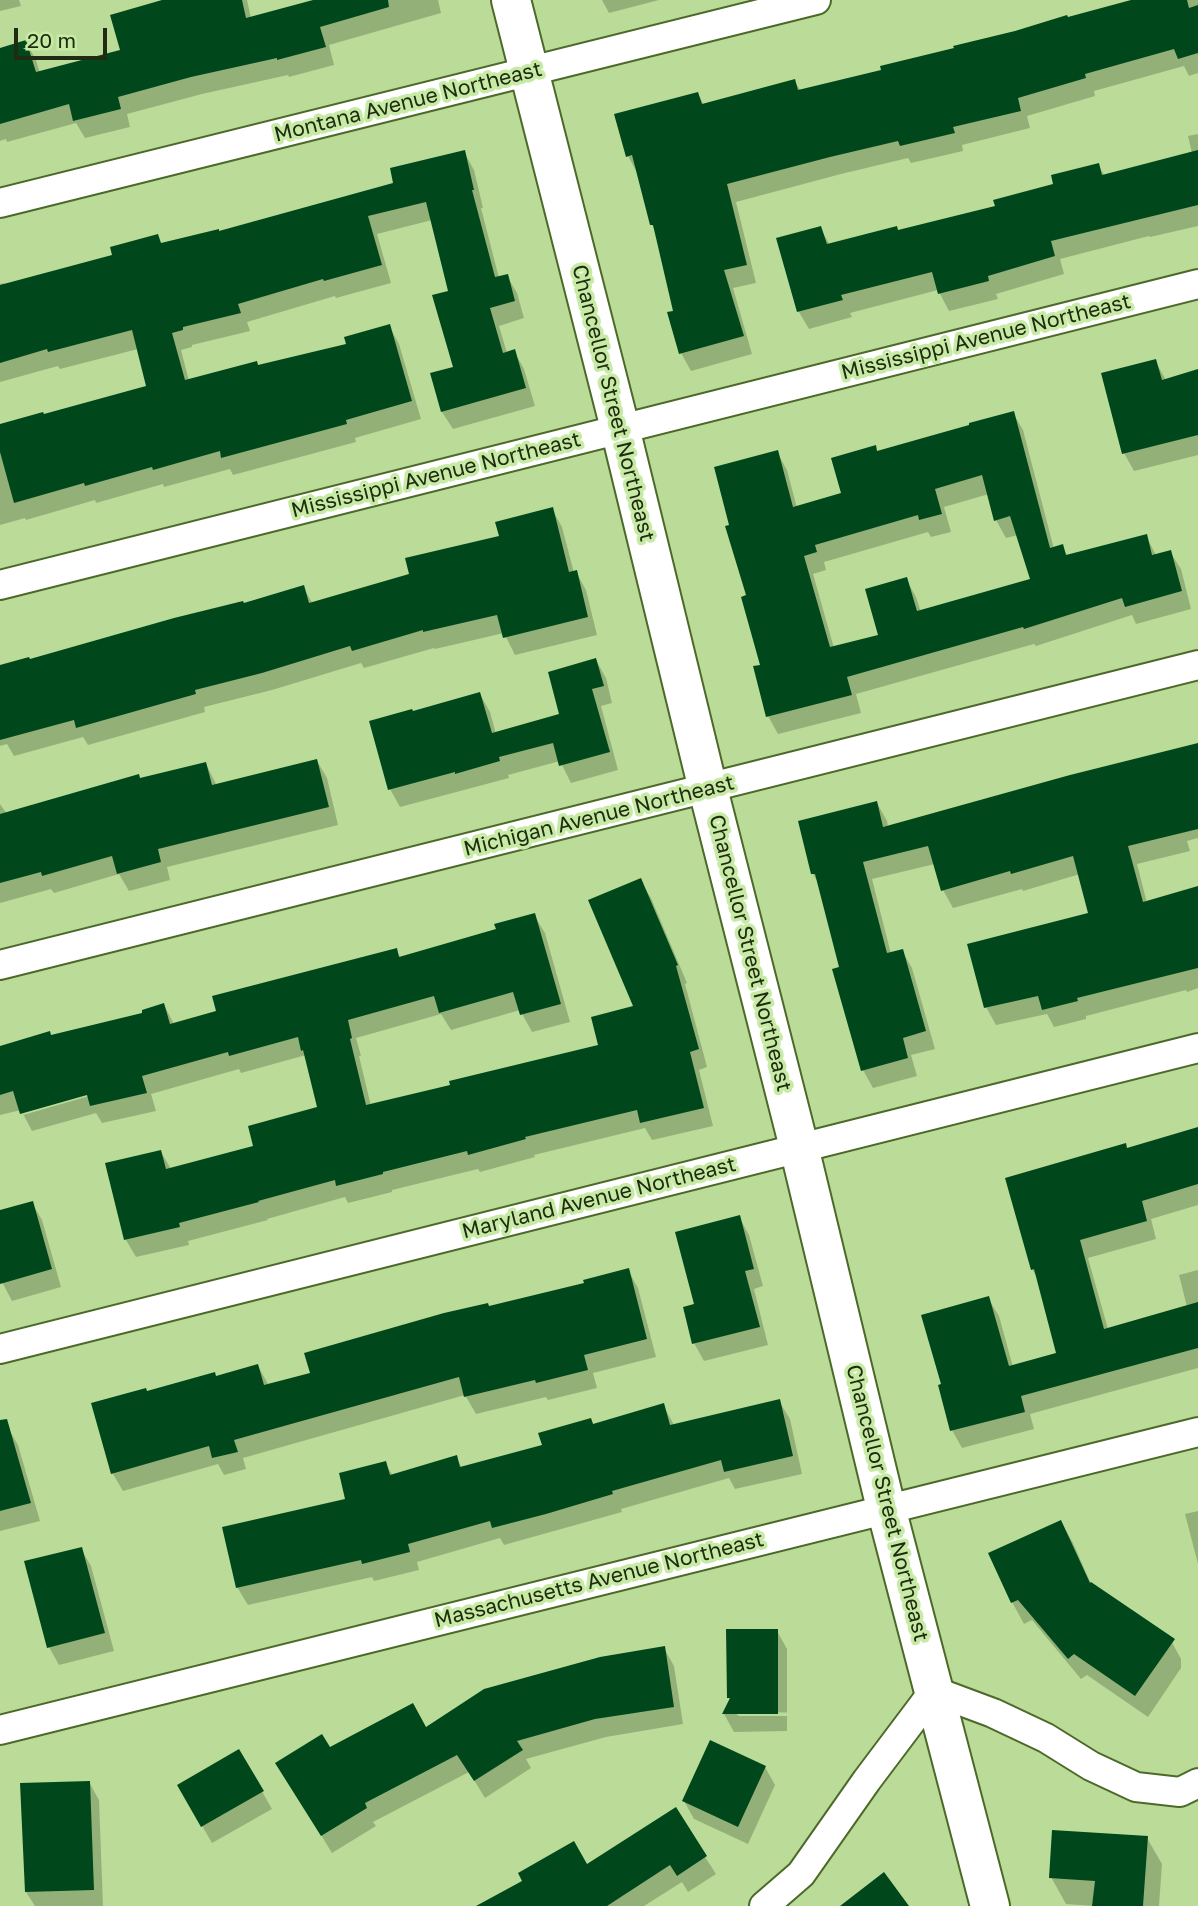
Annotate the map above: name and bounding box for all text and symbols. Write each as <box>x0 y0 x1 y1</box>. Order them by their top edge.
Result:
scale bar <box>18 14 110 58</box>
text: 20 m <box>27 27 76 53</box>
street label: Montana Avenue Northeast <box>271 56 545 148</box>
street label: Chancellor Street Northeast <box>566 262 660 544</box>
street label: Mississippi Avenue Northeast <box>839 289 1133 385</box>
street label: Mississippi Avenue Northeast <box>289 427 583 523</box>
street label: Michigan Avenue Northeast <box>461 770 737 862</box>
street label: Chancellor Street Northeast <box>703 812 797 1094</box>
street label: Maryland Avenue Northeast <box>459 1152 739 1244</box>
street label: Chancellor Street Northeast <box>840 1362 934 1644</box>
street label: Massachusetts Avenue Northeast <box>432 1527 766 1633</box>

